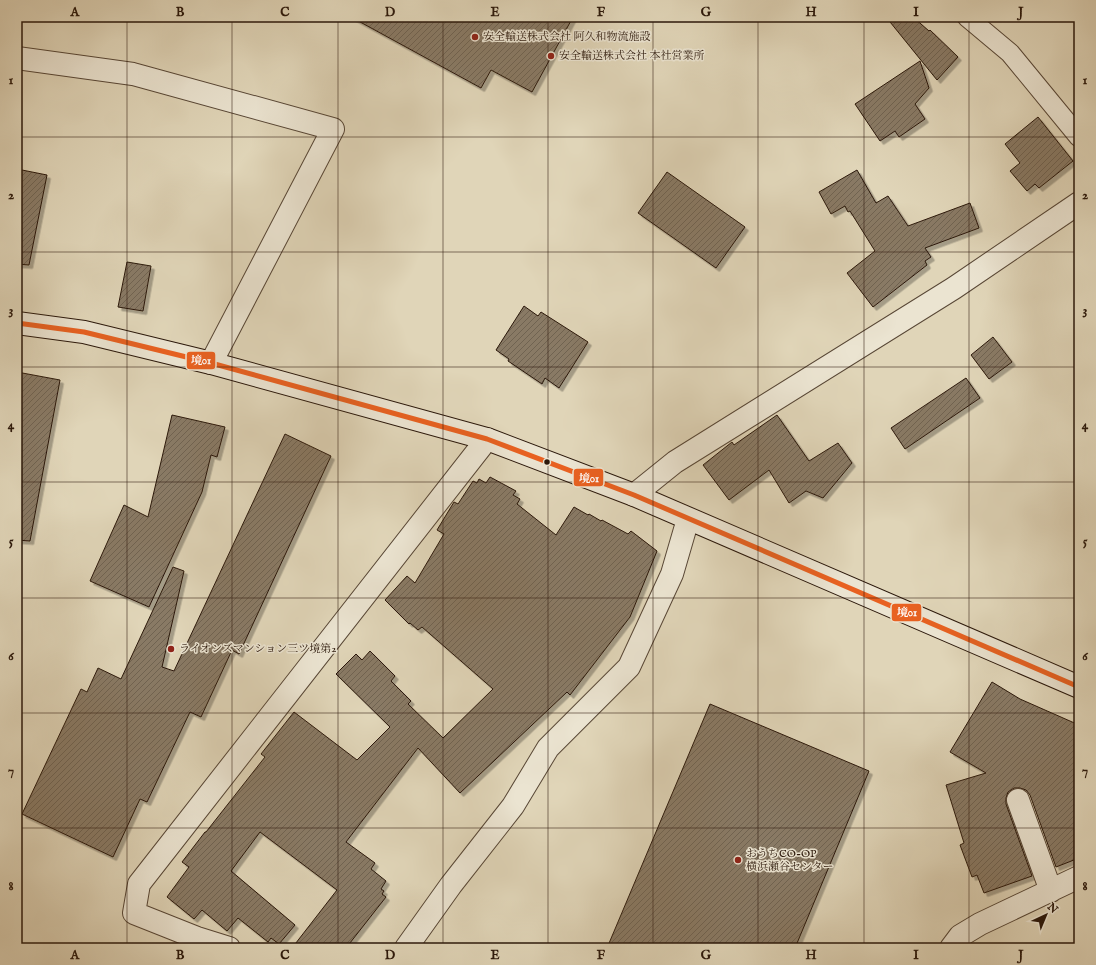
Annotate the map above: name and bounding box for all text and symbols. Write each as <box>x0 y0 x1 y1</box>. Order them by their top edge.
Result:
text: A <box>70 4 81 21</box>
text: B <box>176 4 185 21</box>
text: C <box>280 4 290 21</box>
text: D <box>385 4 396 21</box>
text: E <box>490 4 500 21</box>
text: F <box>597 4 606 21</box>
text: G <box>701 4 712 21</box>
text: H <box>805 4 817 21</box>
text: I <box>913 4 919 21</box>
text: J <box>1016 4 1024 21</box>
place label: 安全輸送株式会社 阿久和物流施設 <box>483 30 650 44</box>
marker: 安全輸送株式会社 阿久和物流施設 <box>470 32 480 42</box>
place label: 安全輸送株式会社 本社営業所 <box>559 49 704 63</box>
marker: 安全輸送株式会社 本社営業所 <box>546 51 556 61</box>
text: 1 <box>9 72 14 89</box>
text: 1 <box>1083 72 1088 89</box>
text: 2 <box>8 187 14 204</box>
text: 2 <box>1082 187 1088 204</box>
text: 3 <box>9 302 14 319</box>
text: 3 <box>1083 302 1088 319</box>
line badge: 境01 <box>186 351 216 370</box>
text: 境01 <box>191 354 211 368</box>
text: 4 <box>8 417 15 434</box>
text: 4 <box>1082 417 1089 434</box>
unlabelled marker <box>542 457 552 467</box>
line badge: 境01 <box>573 468 604 487</box>
text: 境01 <box>579 472 599 486</box>
text: 5 <box>9 533 14 550</box>
text: 5 <box>1083 533 1088 550</box>
line badge: 境01 <box>891 603 922 622</box>
text: 境01 <box>897 606 917 620</box>
place label: ライオンズマンション三ツ境第2 <box>179 642 336 656</box>
marker: ライオンズマンション三ツ境第2 <box>166 644 176 654</box>
text: 6 <box>8 648 14 665</box>
text: 6 <box>1082 648 1088 665</box>
text: 7 <box>8 763 14 780</box>
text: 7 <box>1082 763 1088 780</box>
place label: おうちCO-OP 横浜瀬谷センター <box>746 847 834 874</box>
marker: おうちCO-OP 横浜瀬谷センター <box>733 855 743 865</box>
text: 8 <box>8 878 14 895</box>
text: 8 <box>1082 878 1088 895</box>
north arrow <box>1026 895 1066 935</box>
text: N <box>1043 899 1061 917</box>
text: A <box>70 947 81 964</box>
text: B <box>176 947 185 964</box>
text: C <box>280 947 290 964</box>
text: D <box>385 947 396 964</box>
text: E <box>490 947 500 964</box>
text: F <box>597 947 606 964</box>
text: G <box>701 947 712 964</box>
text: H <box>805 947 817 964</box>
text: I <box>913 947 919 964</box>
text: J <box>1016 947 1024 964</box>

